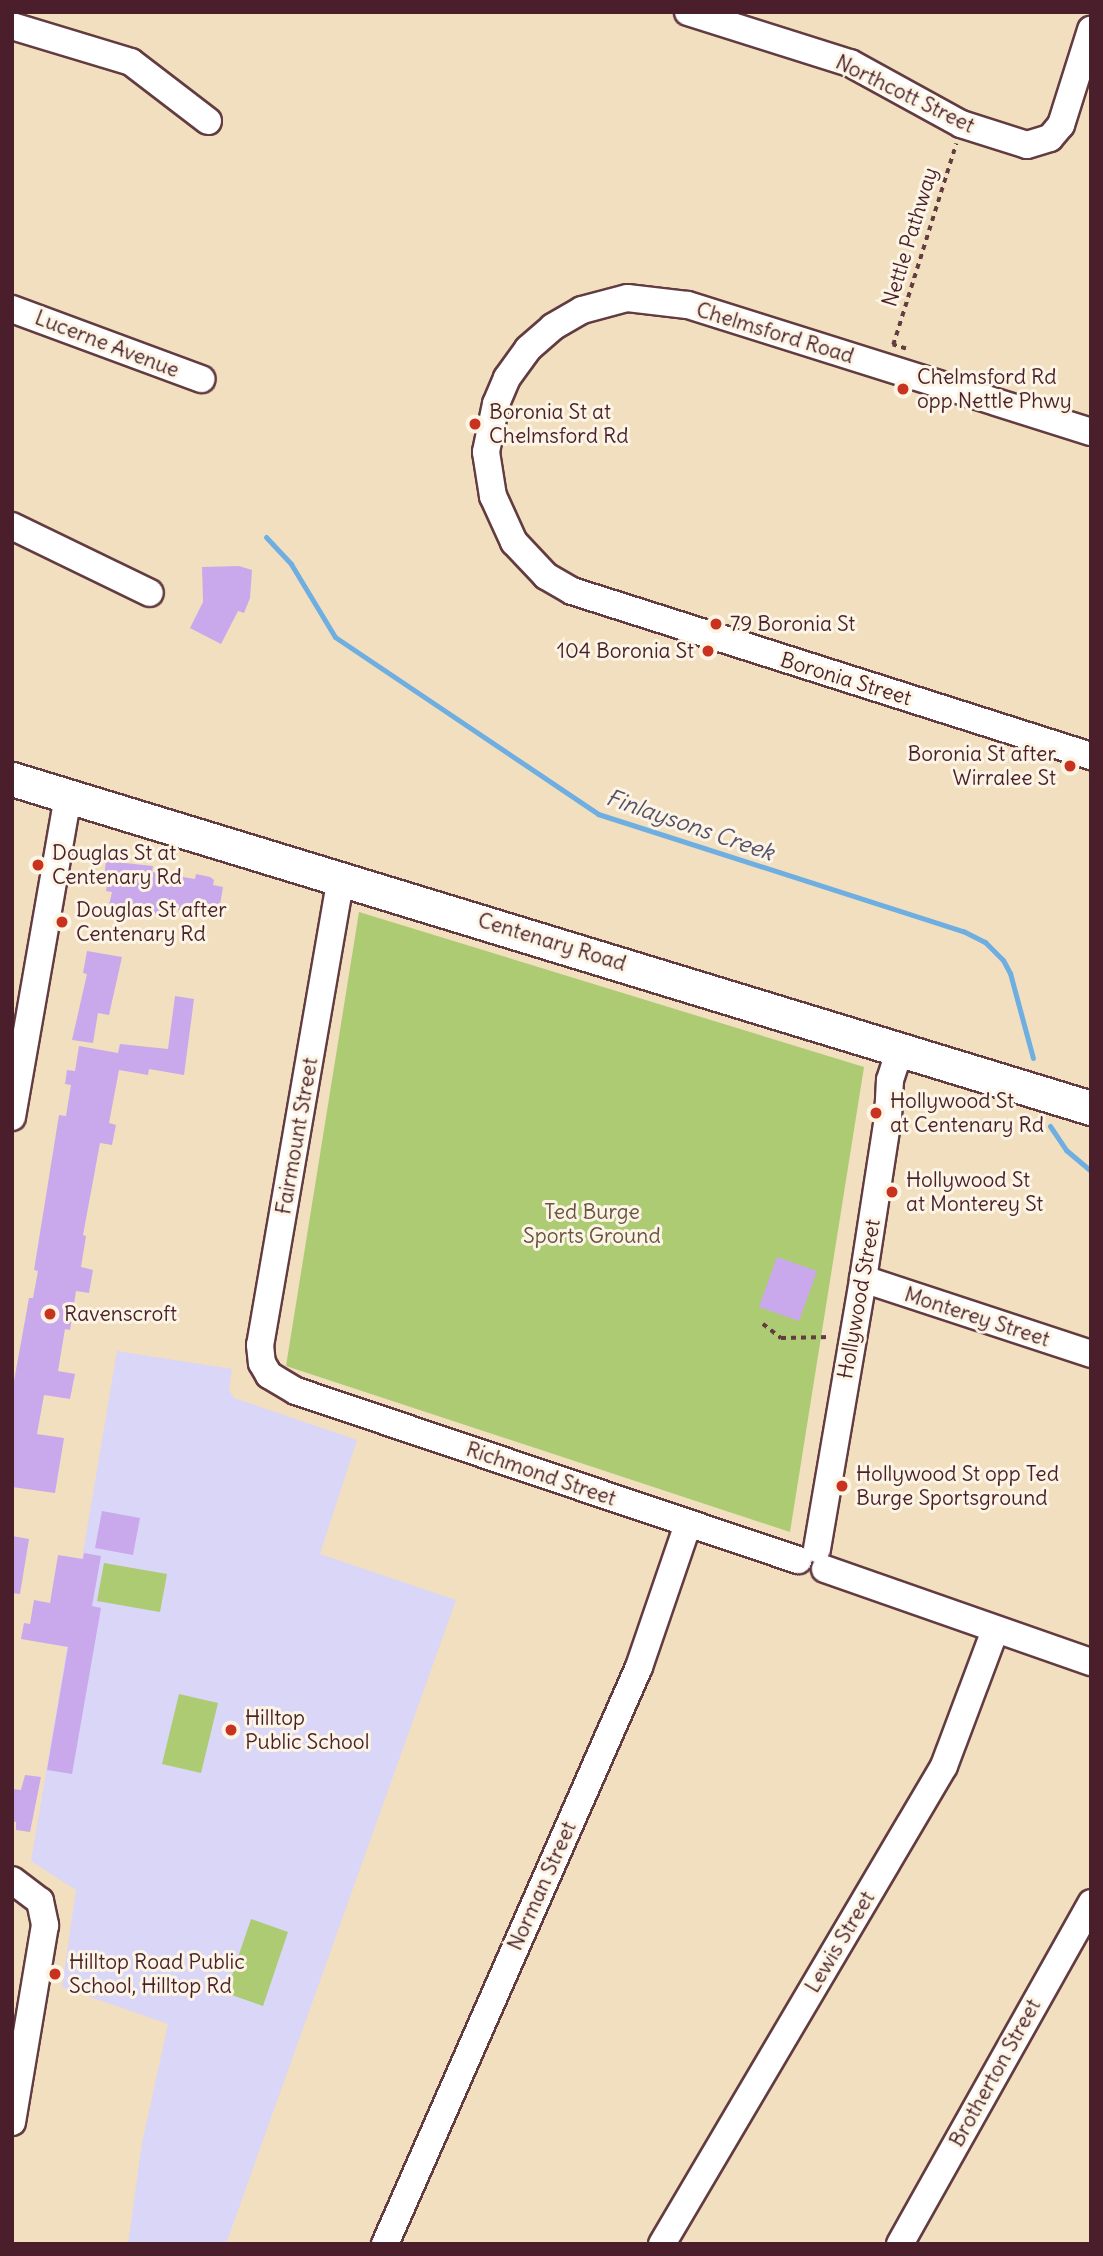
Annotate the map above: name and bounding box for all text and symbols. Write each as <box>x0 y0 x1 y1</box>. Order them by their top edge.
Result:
street label: Northcott Street <box>832 50 978 138</box>
street label: Nettle Pathway <box>877 164 943 310</box>
street label: Chelmsford Road <box>693 297 857 369</box>
street label: Lucerne Avenue <box>31 305 183 383</box>
place label: Chelmsford Rd opp Nettle Phwy <box>917 364 1072 414</box>
marker: Chelmsford Rd opp Nettle Phwy <box>895 381 911 397</box>
place label: Boronia St at Chelmsford Rd <box>489 399 629 449</box>
marker: Boronia St at Chelmsford Rd <box>467 416 483 432</box>
place label: 79 Boronia St <box>730 611 855 637</box>
marker: 79 Boronia St <box>708 616 724 632</box>
place label: 104 Boronia St <box>557 638 694 664</box>
marker: 104 Boronia St <box>700 643 716 659</box>
street label: Boronia Street <box>777 647 915 711</box>
place label: Boronia St after Wirralee St <box>907 741 1056 791</box>
marker: Boronia St after Wirralee St <box>1062 758 1078 774</box>
water label: Finlaysons Creek <box>602 783 778 867</box>
place label: Douglas St at Centenary Rd <box>52 840 182 890</box>
marker: Douglas St at Centenary Rd <box>30 857 46 873</box>
place label: Douglas St after Centenary Rd <box>76 897 227 947</box>
street label: Centenary Road <box>475 907 629 977</box>
marker: Douglas St after Centenary Rd <box>54 914 70 930</box>
street label: Fairmount Street <box>271 1056 323 1216</box>
place label: Hollywood St at Centenary Rd <box>890 1088 1044 1138</box>
marker: Hollywood St at Centenary Rd <box>868 1105 884 1121</box>
place label: Hollywood St at Monterey St <box>906 1167 1043 1217</box>
marker: Hollywood St at Monterey St <box>884 1184 900 1200</box>
park label: Ted Burge Sports Ground <box>523 1199 661 1249</box>
street label: Hollywood Street <box>833 1217 885 1381</box>
street label: Monterey Street <box>901 1282 1053 1352</box>
place label: Ravenscroft <box>64 1301 177 1327</box>
marker: Ravenscroft <box>42 1306 58 1322</box>
street label: Richmond Street <box>463 1437 619 1511</box>
place label: Hollywood St opp Ted Burge Sportsground <box>856 1461 1059 1511</box>
marker: Hollywood St opp Ted Burge Sportsground <box>834 1478 850 1494</box>
place label: Hilltop Public School <box>245 1705 369 1755</box>
marker: Hilltop Public School <box>223 1722 239 1738</box>
street label: Norman Street <box>502 1818 582 1954</box>
street label: Lewis Street <box>800 1887 880 1997</box>
place label: Hilltop Road Public School, Hilltop Rd <box>69 1949 245 1999</box>
marker: Hilltop Road Public School, Hilltop Rd <box>47 1966 63 1982</box>
street label: Brotherton Street <box>944 1995 1046 2151</box>

